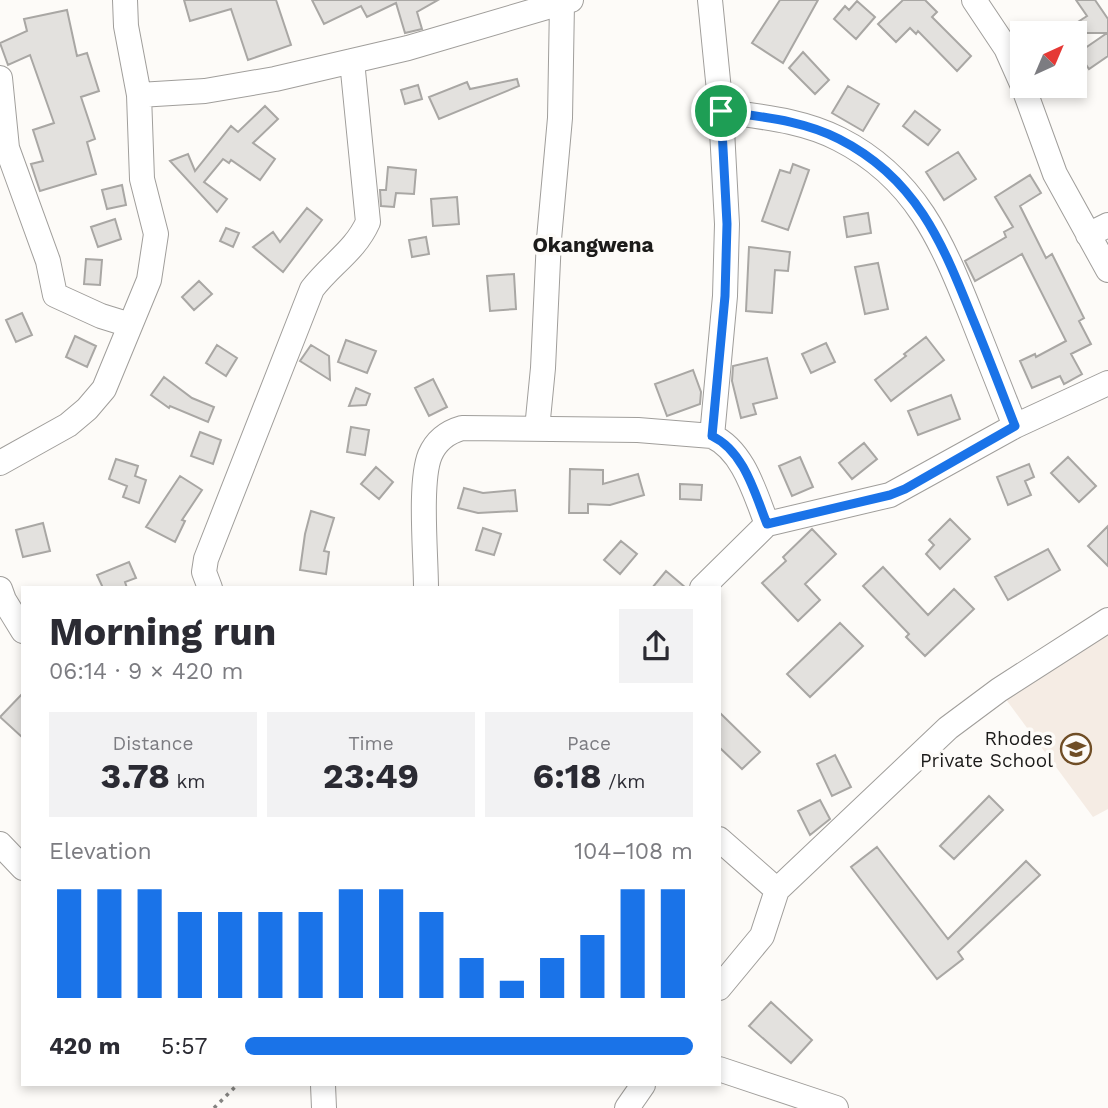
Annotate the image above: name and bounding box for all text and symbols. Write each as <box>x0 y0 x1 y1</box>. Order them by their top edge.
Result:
north arrow <box>1010 21 1087 98</box>
map controls <box>1010 21 1087 98</box>
pin <box>691 81 751 141</box>
icon: arrive <box>702 92 740 130</box>
district label: Okangwena <box>532 232 654 257</box>
button: share <box>619 609 693 683</box>
text: Morning run <box>49 610 276 654</box>
text: 06:14 · 9 × 420 m <box>49 658 243 685</box>
place label: Rhodes Private School <box>920 727 1053 772</box>
text: Distance <box>113 732 193 755</box>
text: Time <box>348 732 394 755</box>
text: Pace <box>567 732 611 755</box>
school or university icon: Rhodes Private School <box>1059 732 1093 766</box>
text: 3.78 <box>101 755 170 797</box>
text: 23:49 <box>323 755 419 797</box>
text: 6:18 <box>533 755 602 797</box>
text: km <box>170 770 205 793</box>
text: /km <box>602 770 645 793</box>
text: Elevation <box>49 838 152 865</box>
text: 104–108 m <box>574 838 693 865</box>
text: 420 m <box>49 1033 120 1060</box>
text: 5:57 <box>161 1033 207 1060</box>

